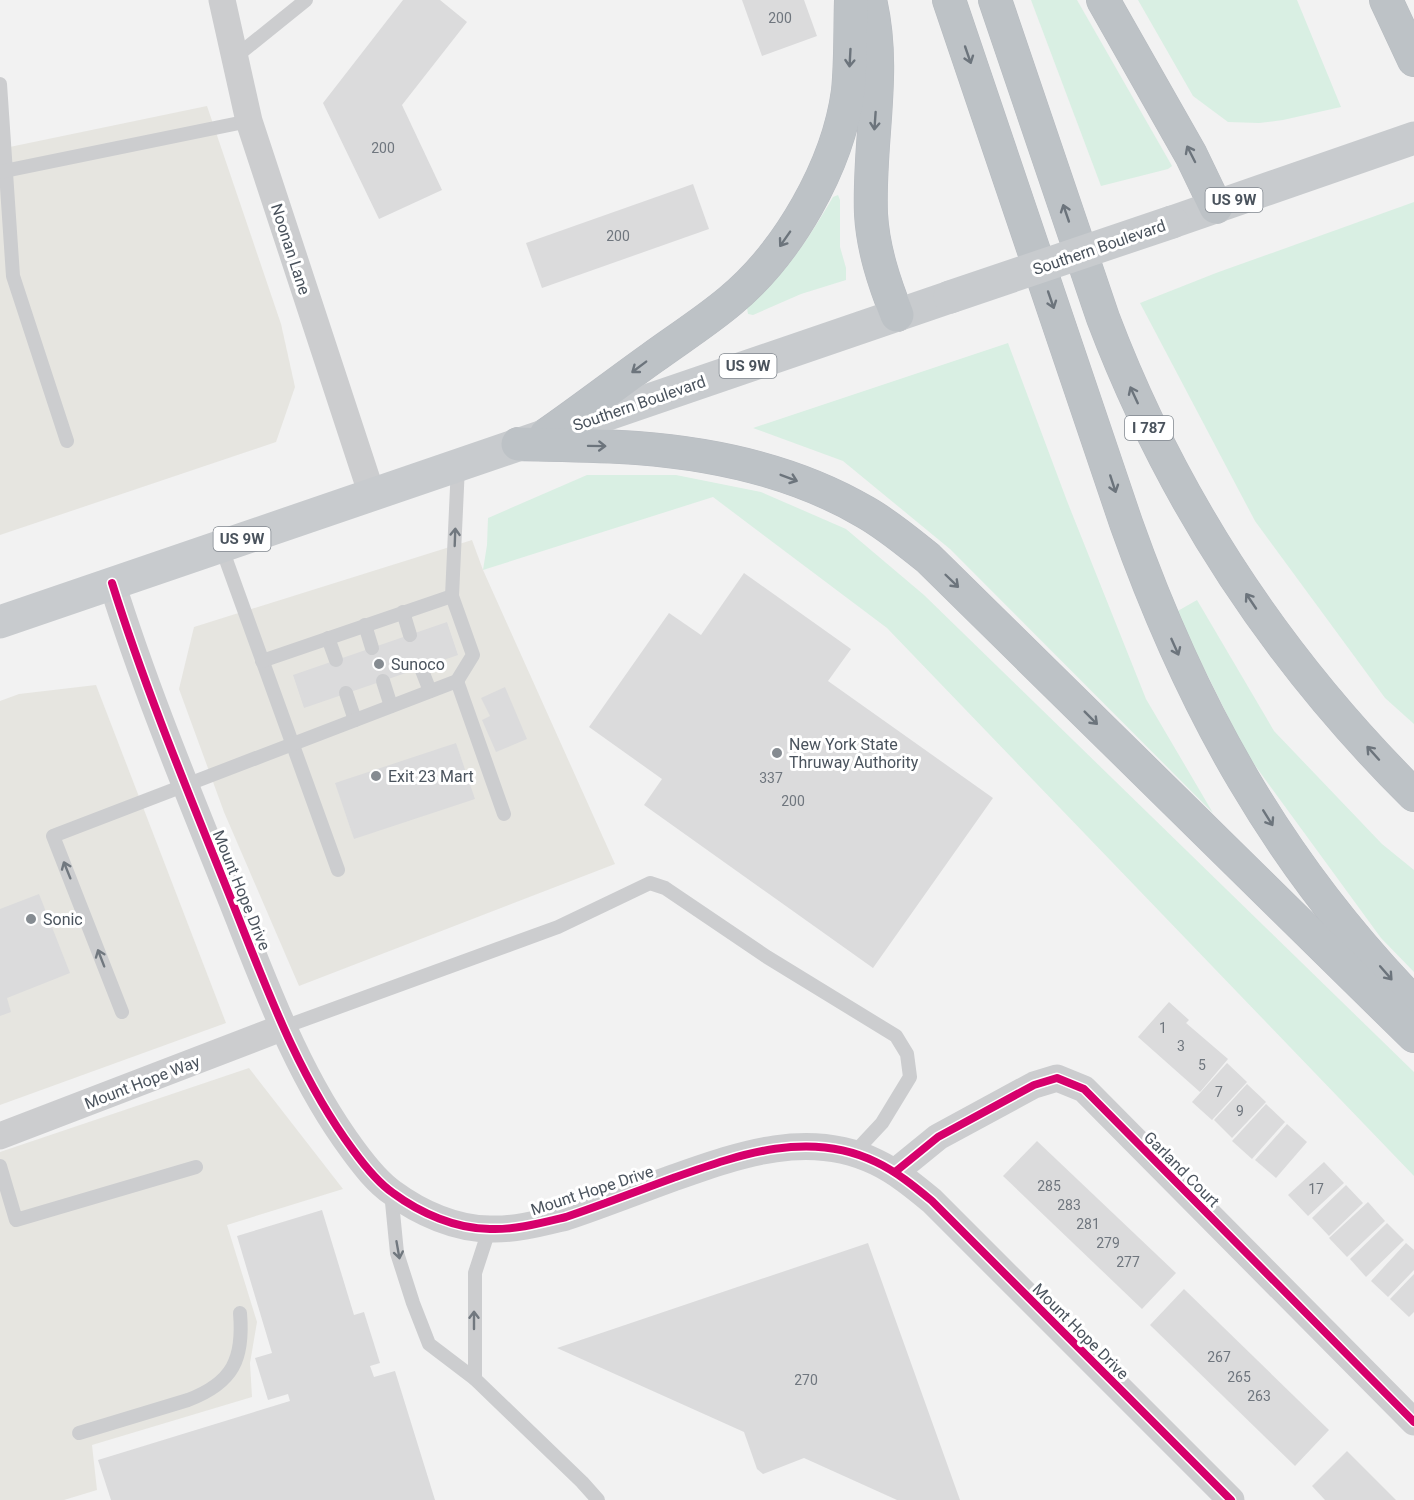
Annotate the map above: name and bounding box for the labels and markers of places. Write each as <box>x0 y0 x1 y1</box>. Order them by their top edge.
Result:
place label: Sunoco <box>391 655 445 674</box>
marker: Sunoco <box>372 657 386 671</box>
place label: New York State Thruway Authority <box>789 735 919 772</box>
marker: New York State Thruway Authority <box>770 746 784 760</box>
place label: Exit 23 Mart <box>388 767 474 786</box>
marker: Exit 23 Mart <box>369 769 383 783</box>
place label: Sonic <box>43 910 83 929</box>
marker: Sonic <box>24 912 38 926</box>

